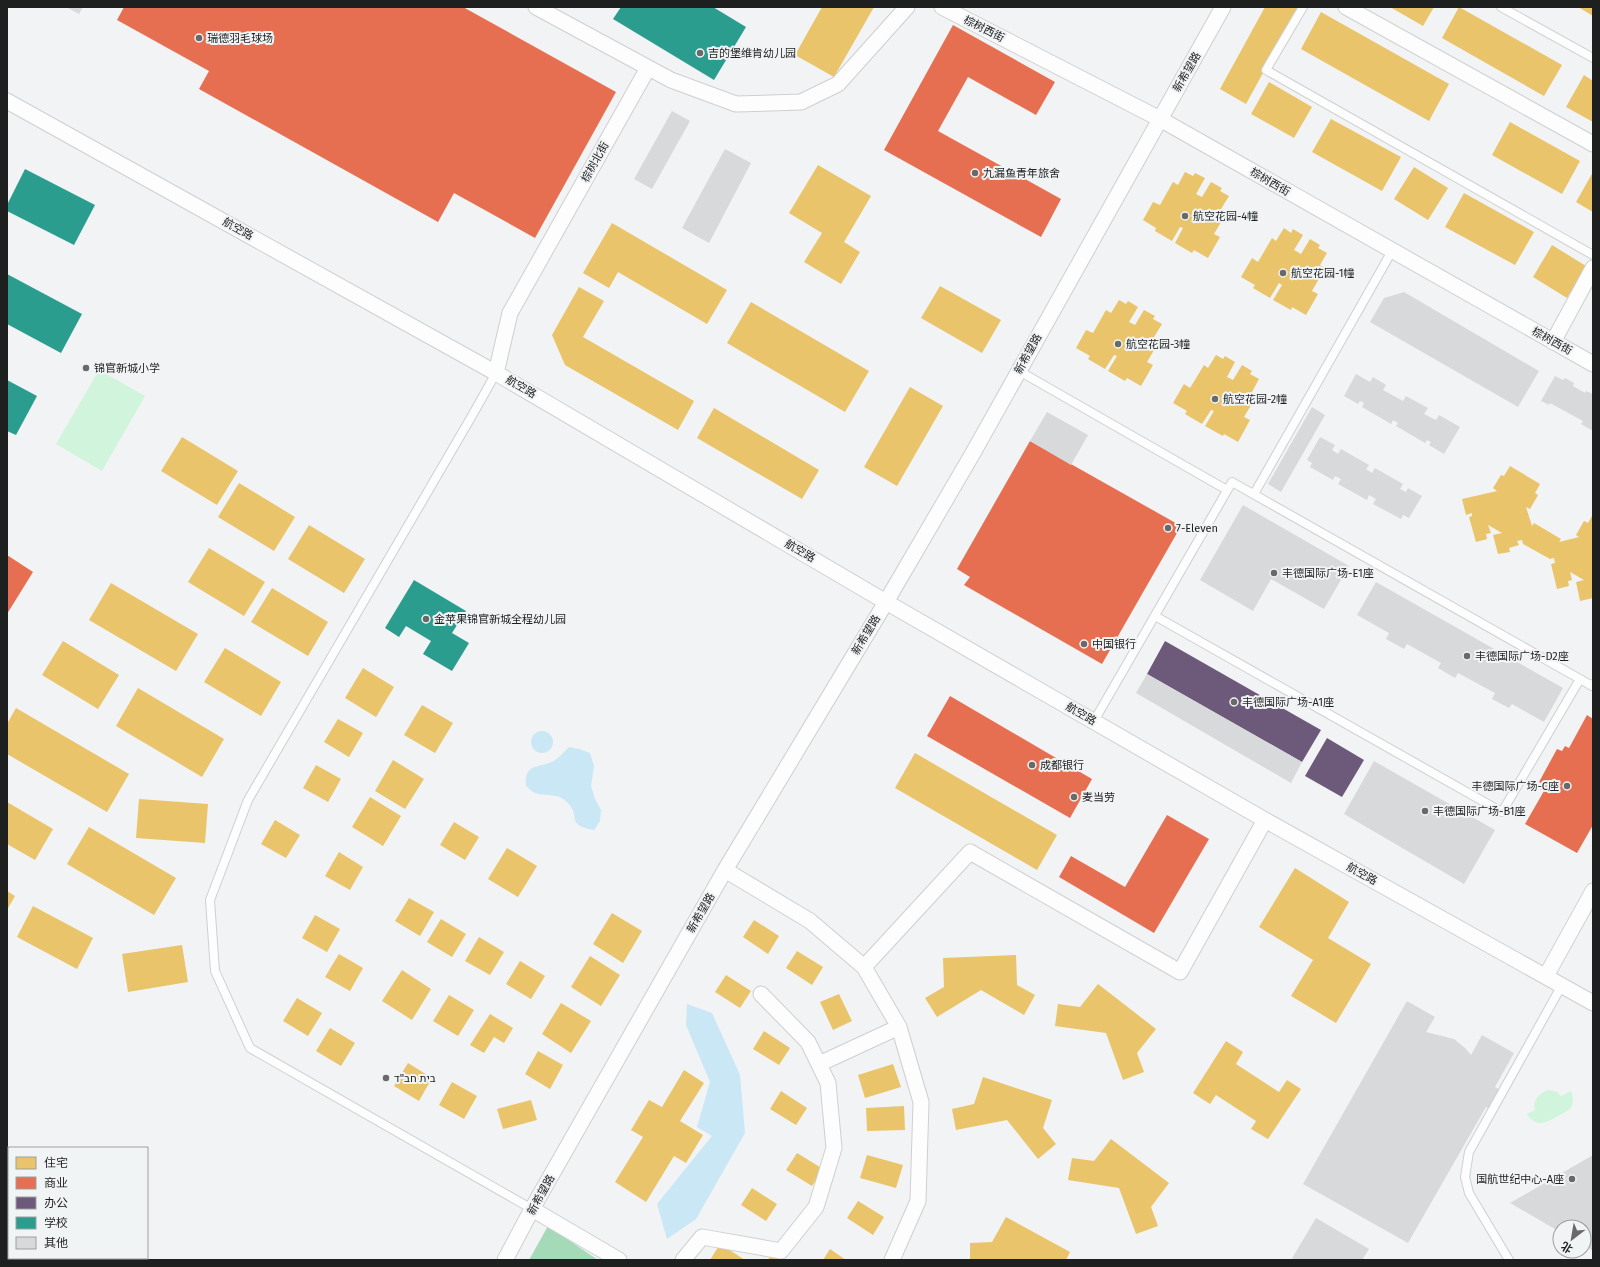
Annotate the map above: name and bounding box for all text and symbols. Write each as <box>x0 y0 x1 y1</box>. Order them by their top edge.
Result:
street label: 棕树西街 <box>961 13 1007 45</box>
place label: 瑞德羽毛球场 <box>207 32 273 45</box>
marker: 瑞德羽毛球场 <box>194 33 204 43</box>
place label: 吉的堡维肯幼儿园 <box>708 47 796 60</box>
marker: 吉的堡维肯幼儿园 <box>695 48 705 58</box>
street label: 新希望路 <box>1170 50 1204 94</box>
street label: 棕树北街 <box>579 140 611 184</box>
street label: 棕树西街 <box>1248 165 1292 199</box>
place label: 九漏鱼青年旅舍 <box>983 167 1060 180</box>
marker: 九漏鱼青年旅舍 <box>970 168 980 178</box>
place label: 航空花园-4幢 <box>1193 210 1258 223</box>
marker: 航空花园-4幢 <box>1180 211 1190 221</box>
street label: 航空路 <box>220 215 256 243</box>
place label: 航空花园-1幢 <box>1291 267 1354 280</box>
marker: 航空花园-1幢 <box>1278 268 1288 278</box>
street label: 棕树西街 <box>1530 325 1574 357</box>
street label: 新希望路 <box>1012 332 1044 376</box>
place label: 航空花园-3幢 <box>1126 338 1190 351</box>
marker: 航空花园-3幢 <box>1113 339 1123 349</box>
place label: 锦官新城小学 <box>94 362 160 375</box>
marker: 锦官新城小学 <box>81 363 91 373</box>
street label: 航空路 <box>503 373 539 401</box>
place label: 航空花园-2幢 <box>1223 393 1287 406</box>
marker: 航空花园-2幢 <box>1210 394 1220 404</box>
place label: 7-Eleven <box>1176 522 1218 535</box>
marker: 7-Eleven <box>1163 523 1173 533</box>
street label: 航空路 <box>782 537 818 565</box>
place label: 丰德国际广场-E1座 <box>1282 567 1374 580</box>
marker: 丰德国际广场-E1座 <box>1269 568 1279 578</box>
place label: 金苹果锦官新城全程幼儿园 <box>434 613 566 626</box>
street label: 新希望路 <box>849 613 883 657</box>
marker: 金苹果锦官新城全程幼儿园 <box>421 614 431 624</box>
place label: 中国银行 <box>1092 638 1136 651</box>
marker: 中国银行 <box>1079 639 1089 649</box>
place label: 丰德国际广场-D2座 <box>1475 650 1569 663</box>
marker: 丰德国际广场-D2座 <box>1462 651 1472 661</box>
place label: 丰德国际广场-A1座 <box>1242 696 1334 709</box>
marker: 丰德国际广场-A1座 <box>1229 697 1239 707</box>
street label: 航空路 <box>1063 700 1099 728</box>
place label: 成都银行 <box>1040 759 1084 772</box>
marker: 成都银行 <box>1027 760 1037 770</box>
place label: 丰德国际广场-C座 <box>1471 780 1559 793</box>
marker: 丰德国际广场-C座 <box>1562 781 1572 791</box>
place label: 麦当劳 <box>1082 791 1115 804</box>
marker: 麦当劳 <box>1069 792 1079 802</box>
place label: 丰德国际广场-B1座 <box>1433 805 1525 818</box>
marker: 丰德国际广场-B1座 <box>1420 806 1430 816</box>
street label: 航空路 <box>1344 860 1380 888</box>
street label: 新希望路 <box>684 891 718 935</box>
place label: בית חב"ד <box>394 1072 436 1085</box>
marker: בית חב"ד <box>381 1073 391 1083</box>
legend <box>8 1147 148 1259</box>
text: 住宅 <box>44 1156 68 1170</box>
street label: 新希望路 <box>525 1173 557 1217</box>
place label: 国航世纪中心-A座 <box>1476 1173 1564 1186</box>
marker: 国航世纪中心-A座 <box>1567 1174 1577 1184</box>
text: 商业 <box>44 1176 68 1190</box>
text: 办公 <box>44 1196 68 1210</box>
text: 学校 <box>44 1216 68 1230</box>
north arrow <box>1552 1219 1592 1259</box>
text: 其他 <box>44 1236 68 1250</box>
text: 北 <box>1559 1239 1575 1256</box>

